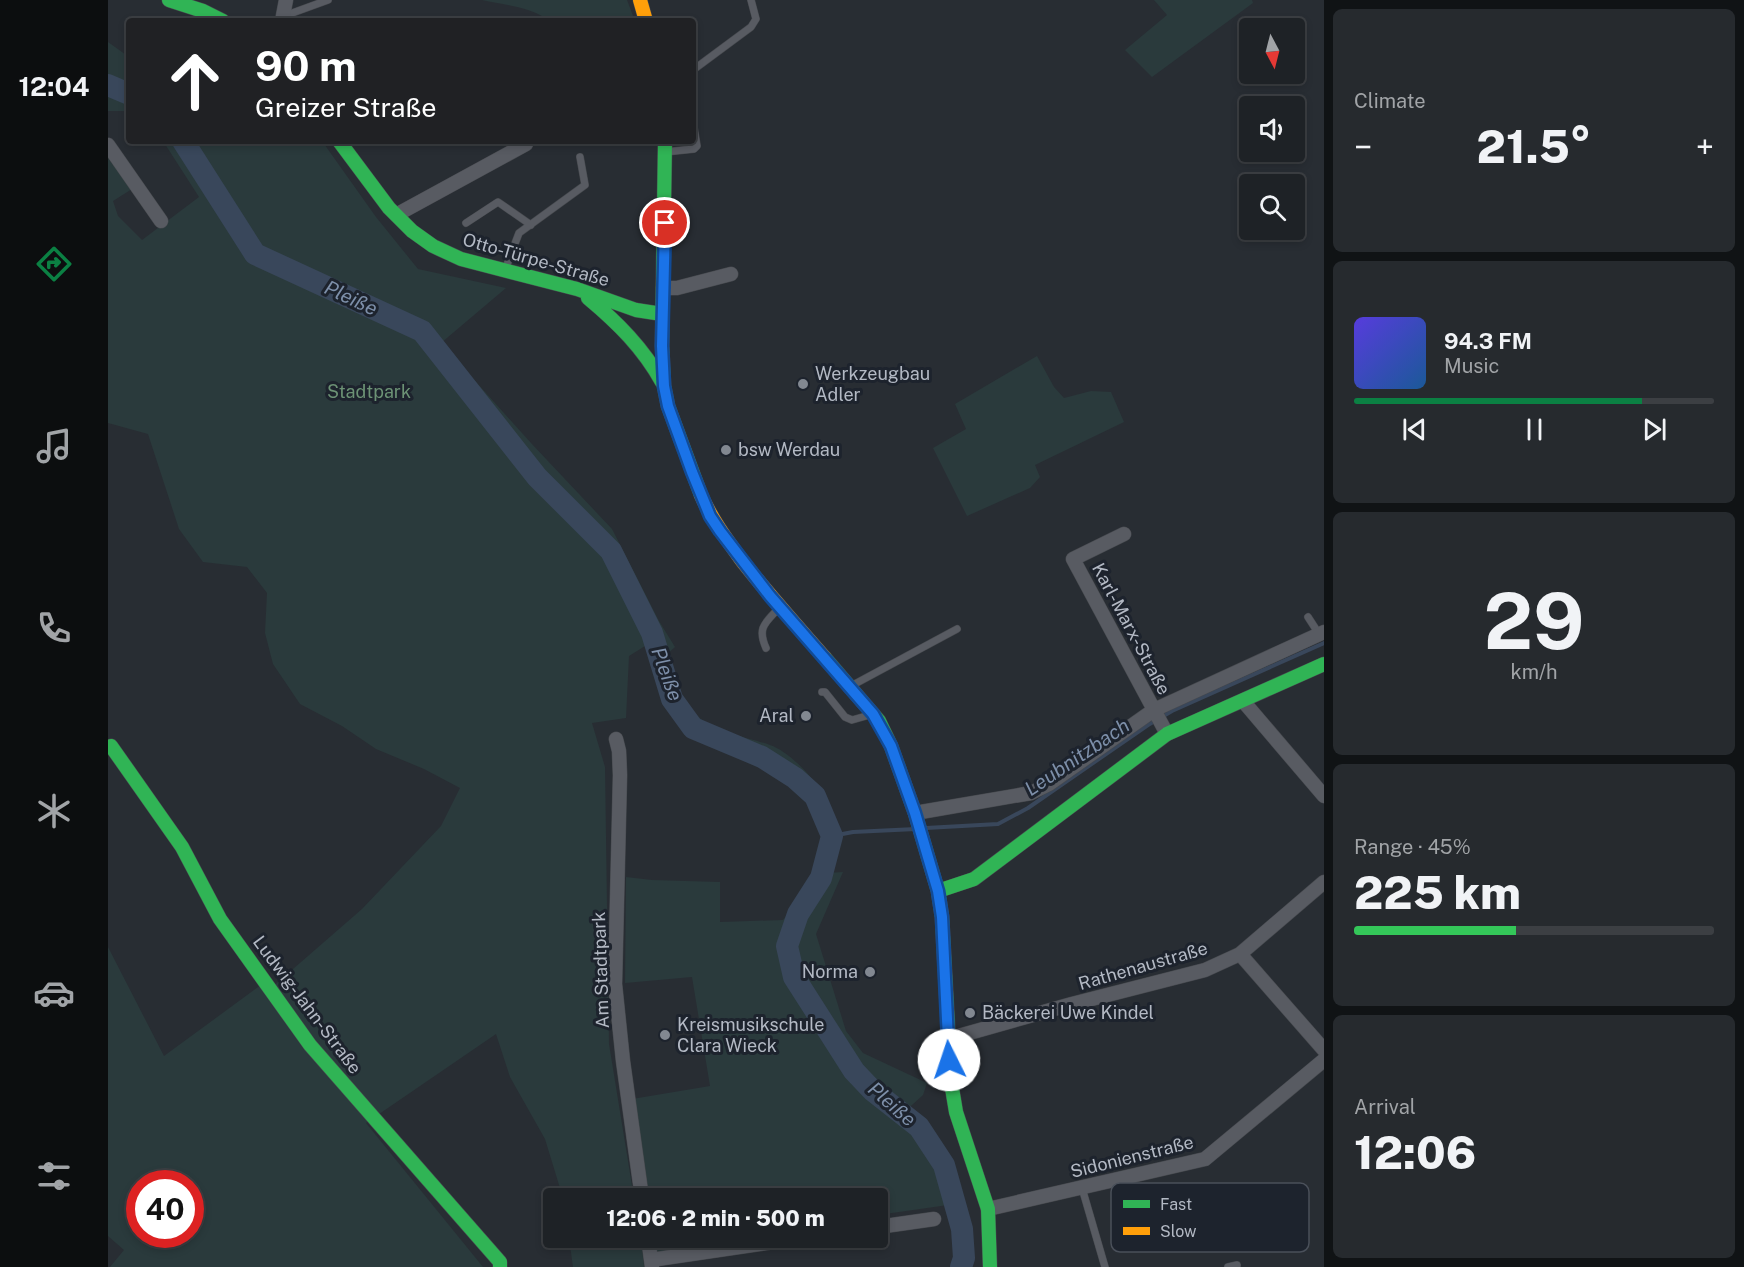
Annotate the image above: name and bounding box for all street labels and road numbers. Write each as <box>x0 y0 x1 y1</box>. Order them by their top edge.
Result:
street label: Otto-Türpe-Straße <box>460 229 612 291</box>
street label: Karl-Marx-Straße <box>1088 559 1175 698</box>
street label: Am Stadtpark <box>588 911 613 1029</box>
street label: Ludwig-Jahn-Straße <box>249 932 366 1078</box>
street label: Rathenaustraße <box>1076 937 1210 994</box>
street label: Sidonienstraße <box>1068 1131 1196 1182</box>

